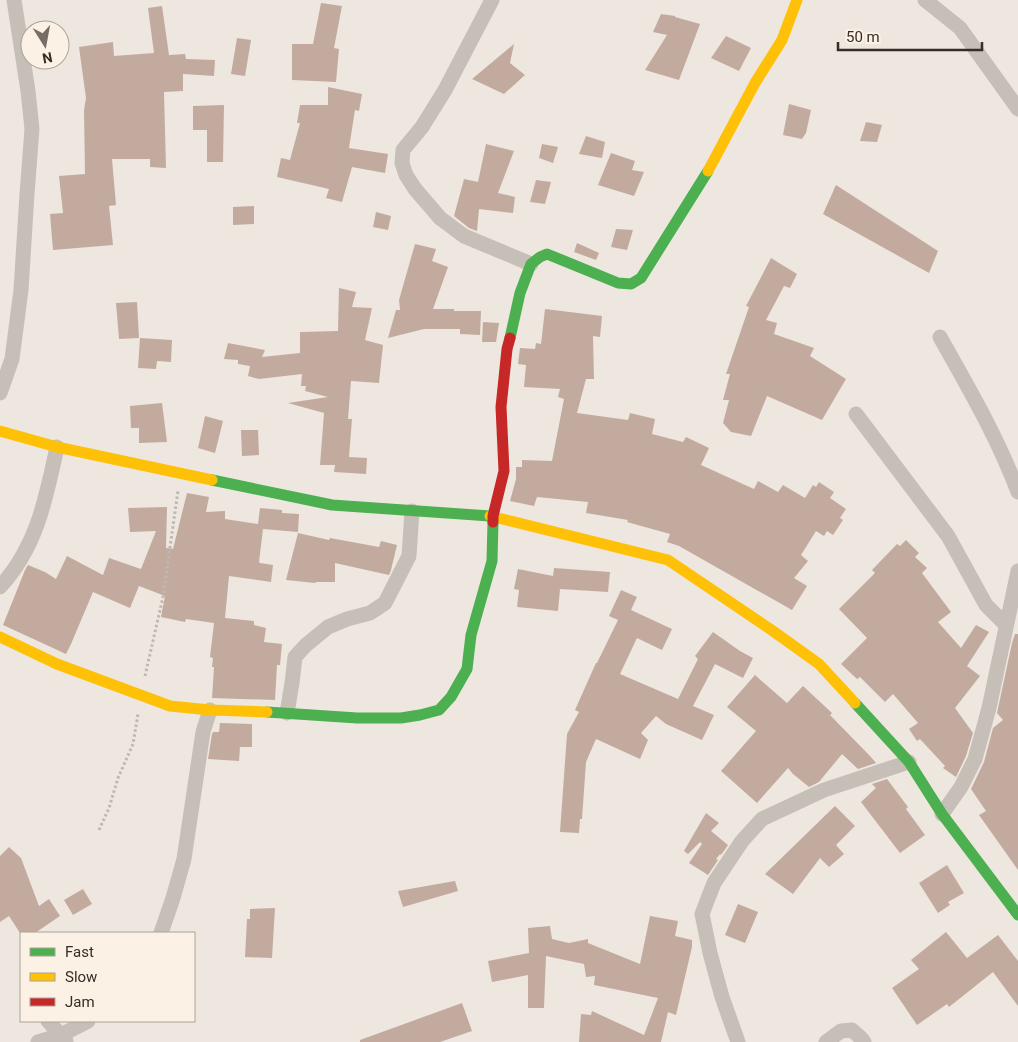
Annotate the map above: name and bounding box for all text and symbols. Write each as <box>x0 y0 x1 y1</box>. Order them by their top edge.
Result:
north arrow <box>20 20 70 70</box>
scale bar <box>838 20 982 52</box>
text: 50 m <box>846 28 880 46</box>
text: N <box>41 49 54 67</box>
legend <box>20 932 195 1022</box>
text: Fast <box>65 943 94 961</box>
text: Slow <box>65 968 97 986</box>
text: Jam <box>65 993 95 1011</box>

